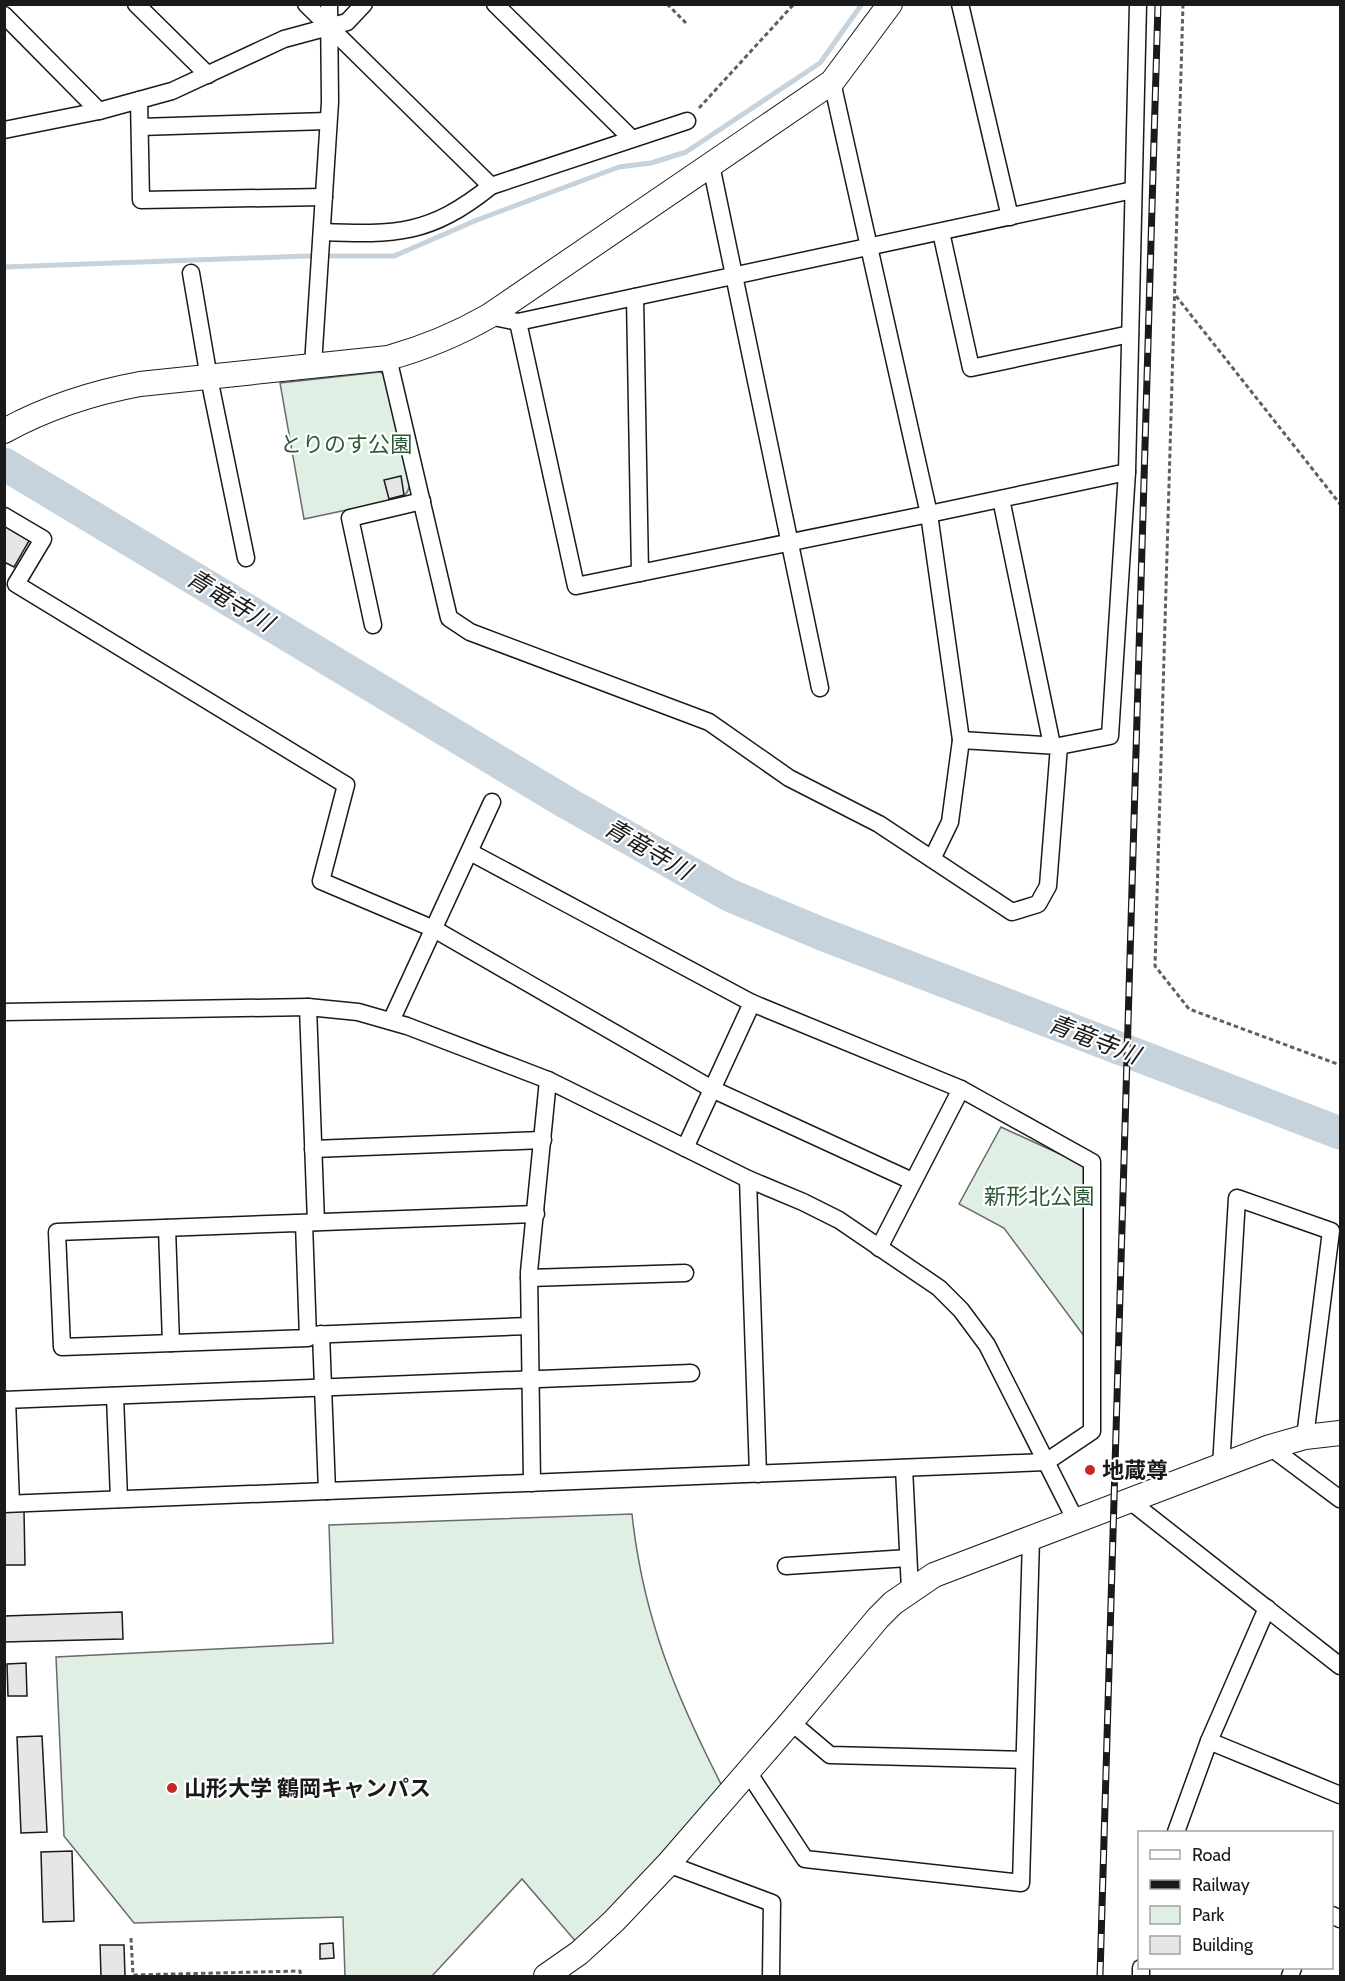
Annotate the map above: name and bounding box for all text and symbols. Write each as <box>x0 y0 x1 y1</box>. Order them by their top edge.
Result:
park label: とりのす公園 <box>280 431 412 458</box>
water label: 青竜寺川 <box>181 563 281 639</box>
water label: 青竜寺川 <box>599 812 699 887</box>
water label: 青竜寺川 <box>1044 1008 1147 1071</box>
park label: 新形北公園 <box>984 1183 1094 1210</box>
place label: 地蔵尊 <box>1102 1457 1168 1484</box>
marker: 地蔵尊 <box>1083 1463 1097 1477</box>
place label: 山形大学 鶴岡キャンパス <box>184 1775 431 1802</box>
marker: 山形大学 鶴岡キャンパス <box>165 1781 179 1795</box>
legend <box>1138 1831 1333 1969</box>
text: Road <box>1192 1844 1231 1866</box>
text: Railway <box>1192 1874 1250 1896</box>
text: Park <box>1192 1904 1225 1926</box>
text: Building <box>1192 1934 1254 1956</box>

